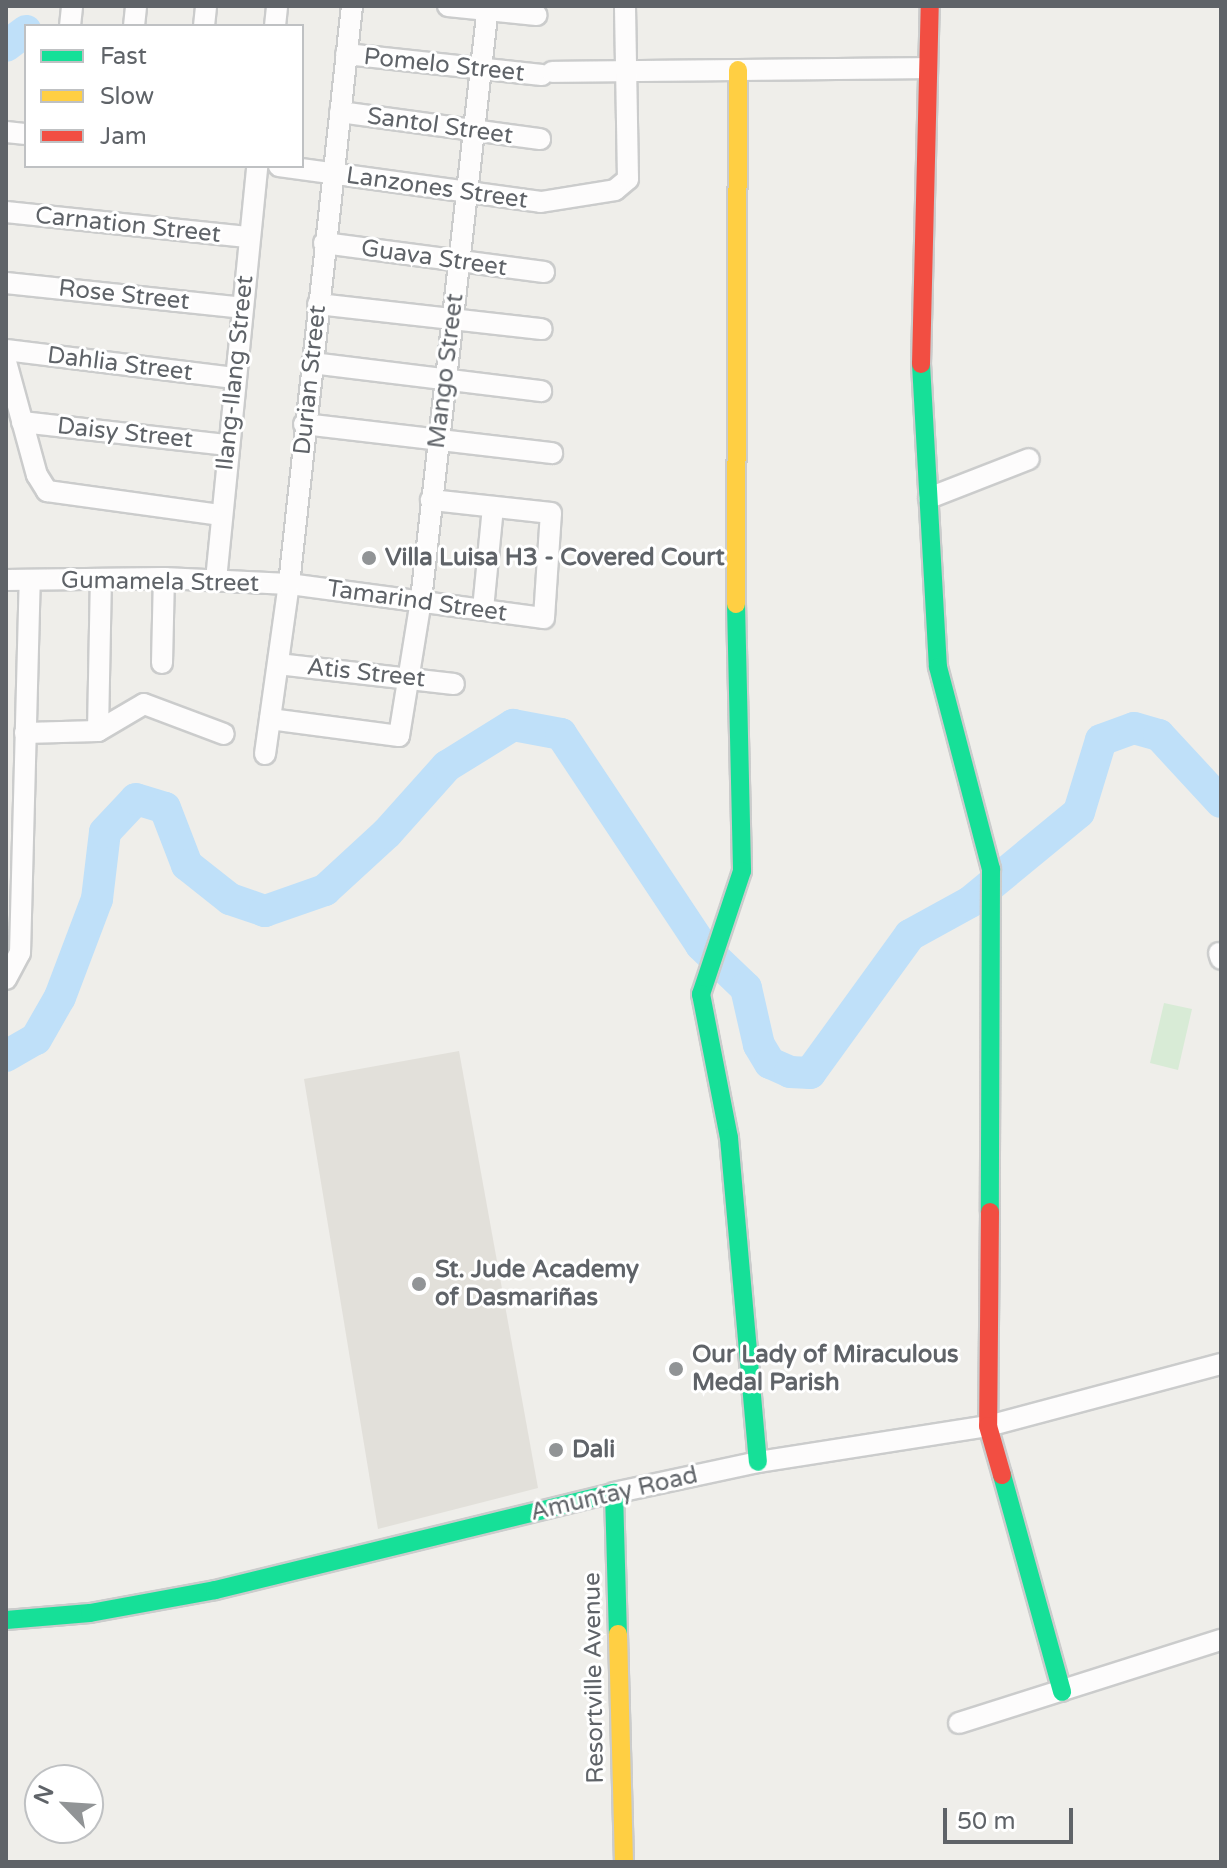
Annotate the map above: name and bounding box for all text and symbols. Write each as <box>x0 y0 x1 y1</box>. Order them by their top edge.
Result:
legend <box>24 24 304 168</box>
text: Fast <box>100 42 147 71</box>
street label: Pomelo Street <box>362 42 526 88</box>
text: Slow <box>100 82 154 111</box>
street label: Santol Street <box>365 102 515 150</box>
text: Jam <box>100 122 147 151</box>
street label: Lanzones Street <box>344 161 530 215</box>
street label: Carnation Street <box>34 201 222 249</box>
street label: Guava Street <box>359 234 509 282</box>
street label: Rose Street <box>57 274 191 316</box>
street label: Ilang-Ilang Street <box>210 274 260 472</box>
street label: Mango Street <box>422 292 470 450</box>
street label: Durian Street <box>288 304 332 456</box>
street label: Dahlia Street <box>46 341 194 387</box>
street label: Daisy Street <box>56 412 194 454</box>
place label: Villa Luisa H3 - Covered Court <box>385 544 725 572</box>
marker: Villa Luisa H3 - Covered Court <box>360 549 378 567</box>
street label: Gumamela Street <box>61 566 259 598</box>
street label: Tamarind Street <box>325 574 509 628</box>
street label: Atis Street <box>305 652 427 694</box>
place label: St. Jude Academy of Dasmariñas <box>435 1256 639 1312</box>
marker: St. Jude Academy of Dasmariñas <box>410 1275 428 1293</box>
place label: Our Lady of Miraculous Medal Parish <box>692 1341 959 1397</box>
marker: Our Lady of Miraculous Medal Parish <box>667 1360 685 1378</box>
place label: Dali <box>572 1436 615 1464</box>
marker: Dali <box>547 1441 565 1459</box>
street label: Amuntay Road <box>528 1461 700 1527</box>
street label: Resortville Avenue <box>578 1572 610 1784</box>
north arrow <box>24 1764 104 1844</box>
text: N <box>29 1781 60 1808</box>
scale bar <box>947 1792 1077 1842</box>
text: 50 m <box>957 1807 1015 1836</box>

